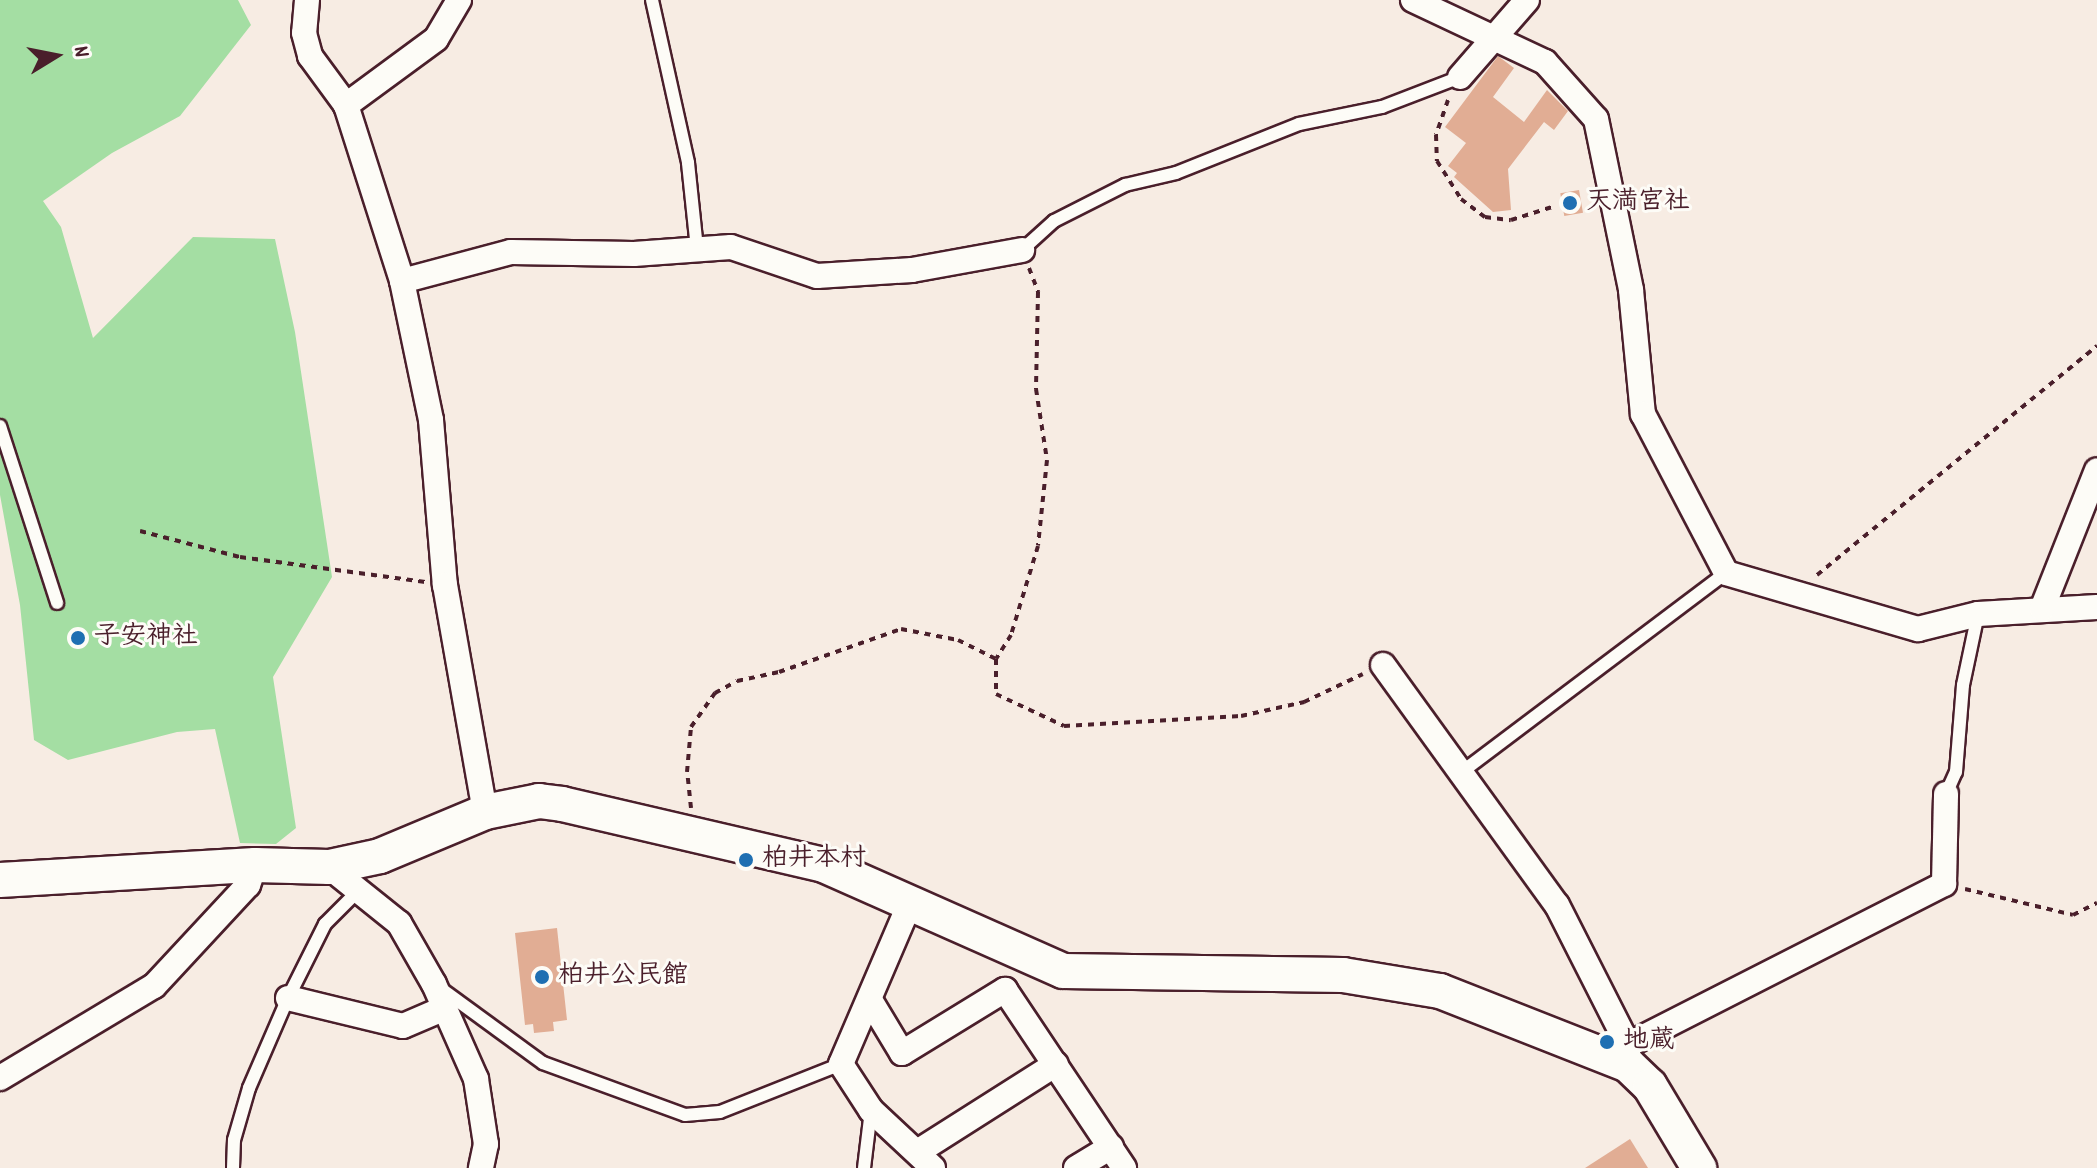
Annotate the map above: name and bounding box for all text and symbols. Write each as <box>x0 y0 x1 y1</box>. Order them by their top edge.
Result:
north arrow <box>16 16 96 96</box>
text: N <box>64 44 96 60</box>
place label: 天満宮社 <box>1586 187 1690 219</box>
marker: 天満宮社 <box>1561 194 1579 212</box>
place label: 子安神社 <box>94 622 198 654</box>
marker: 子安神社 <box>69 629 87 647</box>
place label: 柏井本村 <box>762 844 866 876</box>
marker: 柏井本村 <box>737 851 755 869</box>
place label: 柏井公民館 <box>558 961 688 993</box>
marker: 柏井公民館 <box>533 968 551 986</box>
place label: 地蔵 <box>1623 1026 1675 1058</box>
marker: 地蔵 <box>1598 1033 1616 1051</box>

